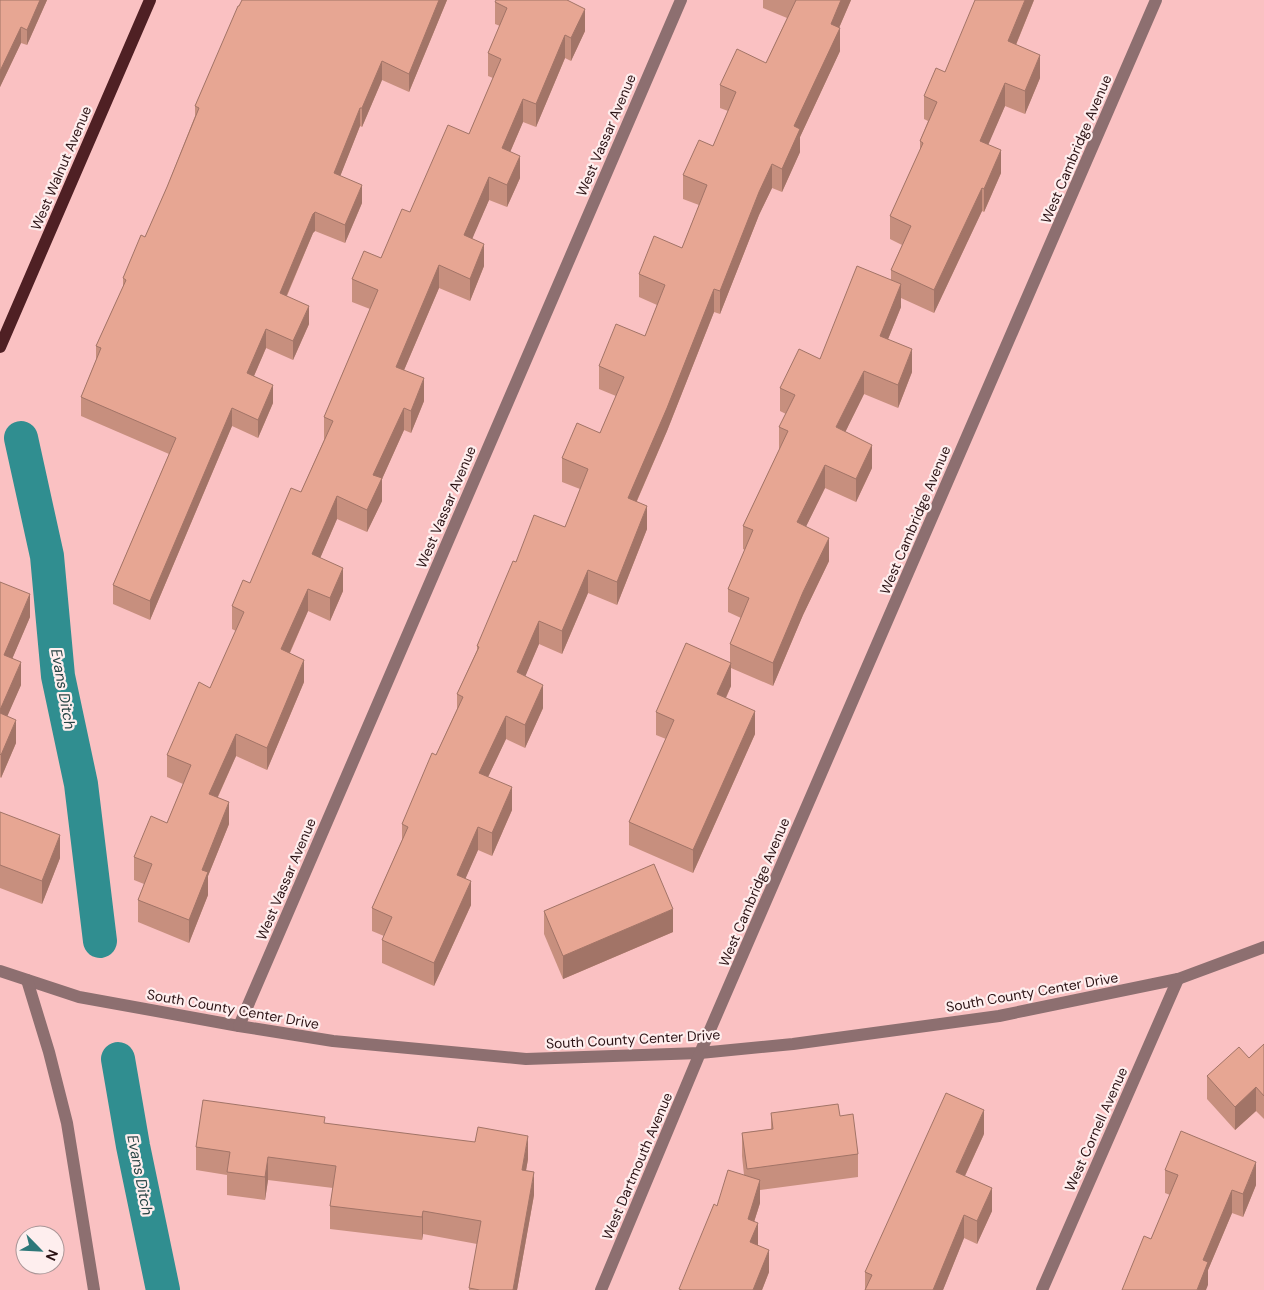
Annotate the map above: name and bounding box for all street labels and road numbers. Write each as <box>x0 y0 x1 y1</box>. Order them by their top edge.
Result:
street label: West Vassar Avenue <box>572 71 640 199</box>
street label: West Cambridge Avenue <box>1037 72 1116 226</box>
street label: West Walnut Avenue <box>27 103 95 233</box>
street label: West Vassar Avenue <box>412 443 480 571</box>
street label: West Cambridge Avenue <box>876 443 955 597</box>
street label: West Vassar Avenue <box>252 815 320 943</box>
street label: West Cambridge Avenue <box>715 815 794 969</box>
street label: South County Center Drive <box>945 968 1119 1016</box>
street label: South County Center Drive <box>146 985 320 1033</box>
street label: South County Center Drive <box>545 1025 721 1053</box>
street label: West Cornell Avenue <box>1061 1064 1131 1194</box>
street label: West Dartmouth Avenue <box>598 1090 676 1242</box>

